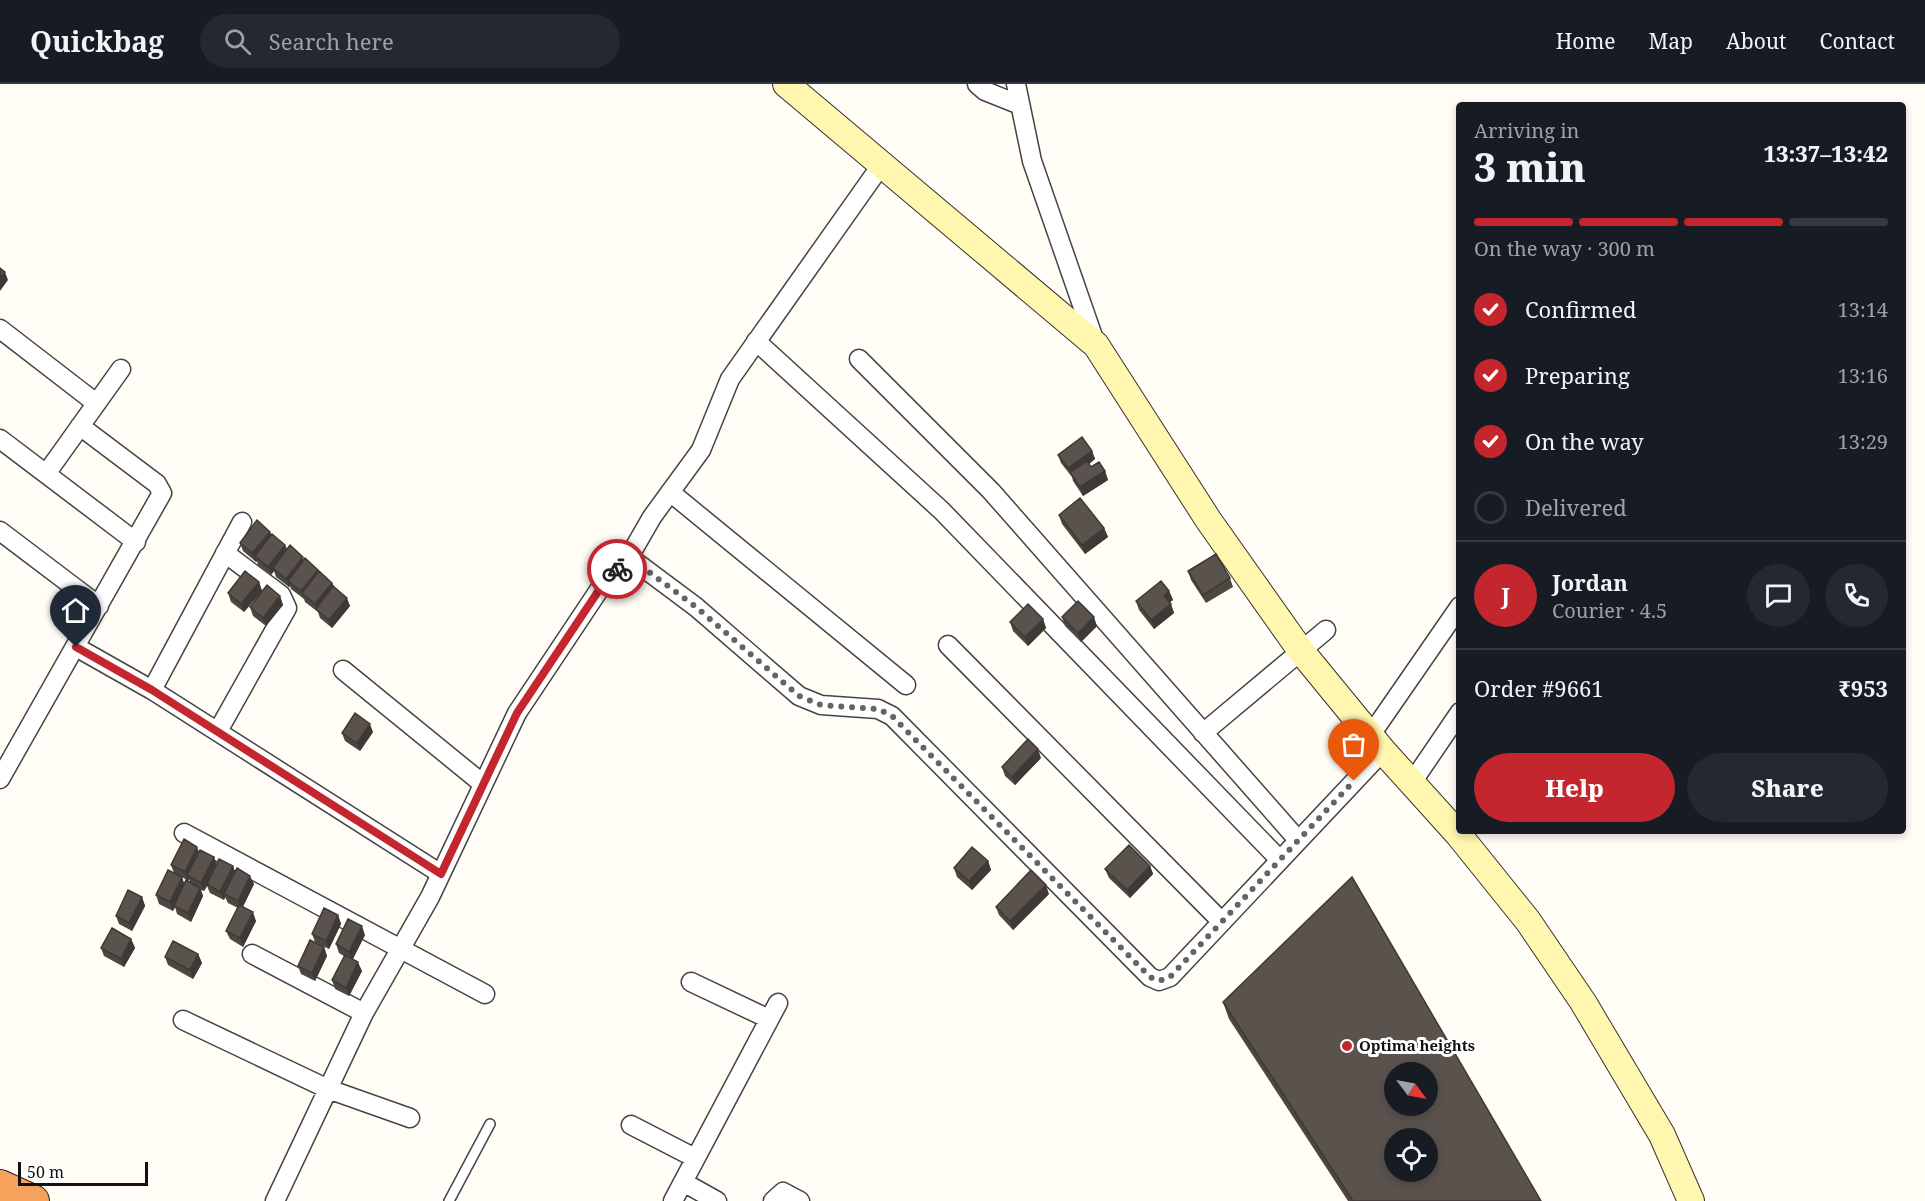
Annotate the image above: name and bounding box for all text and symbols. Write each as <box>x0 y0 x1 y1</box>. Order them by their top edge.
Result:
search box <box>200 14 620 68</box>
text: Quickbag <box>30 22 164 60</box>
icon: search <box>221 25 254 58</box>
text: Search here <box>269 26 394 56</box>
text: Home <box>1556 27 1616 55</box>
text: Map <box>1649 27 1693 55</box>
text: About <box>1726 27 1787 55</box>
text: Contact <box>1820 27 1895 55</box>
text: Arriving in <box>1474 117 1579 144</box>
text: 13:37–13:42 <box>1764 138 1888 168</box>
text: 3 min <box>1474 140 1586 193</box>
text: On the way · 300 m <box>1474 235 1655 262</box>
icon: check <box>1474 293 1507 326</box>
text: Confirmed <box>1525 294 1636 324</box>
text: 13:14 <box>1838 296 1888 323</box>
icon: check <box>1474 359 1507 392</box>
text: Preparing <box>1525 360 1630 390</box>
text: 13:16 <box>1838 362 1888 389</box>
icon: check <box>1474 425 1507 458</box>
text: On the way <box>1525 426 1644 456</box>
text: 13:29 <box>1838 428 1888 455</box>
text: Delivered <box>1525 492 1627 522</box>
courier <box>587 539 647 599</box>
icon: bike <box>601 553 634 586</box>
button: chat <box>1747 564 1810 627</box>
button: phone <box>1825 564 1888 627</box>
text: Jordan <box>1552 567 1628 597</box>
text: J <box>1501 580 1510 610</box>
pin <box>50 585 101 647</box>
icon: home <box>59 594 92 627</box>
text: Courier · 4.5 <box>1552 597 1667 624</box>
text: Order #9661 <box>1474 673 1604 703</box>
text: ₹953 <box>1838 673 1888 703</box>
pin <box>1328 719 1379 781</box>
icon: bag <box>1337 728 1370 761</box>
button: Help <box>1474 753 1675 822</box>
button: Share <box>1687 753 1888 822</box>
place label: Optima heights <box>1359 1035 1475 1055</box>
marker: Optima heights <box>1340 1039 1354 1053</box>
north arrow <box>1384 1062 1438 1116</box>
map controls <box>1384 1062 1438 1182</box>
button: locate <box>1384 1128 1438 1182</box>
scale bar <box>18 1159 148 1186</box>
text: 50 m <box>27 1161 64 1183</box>

